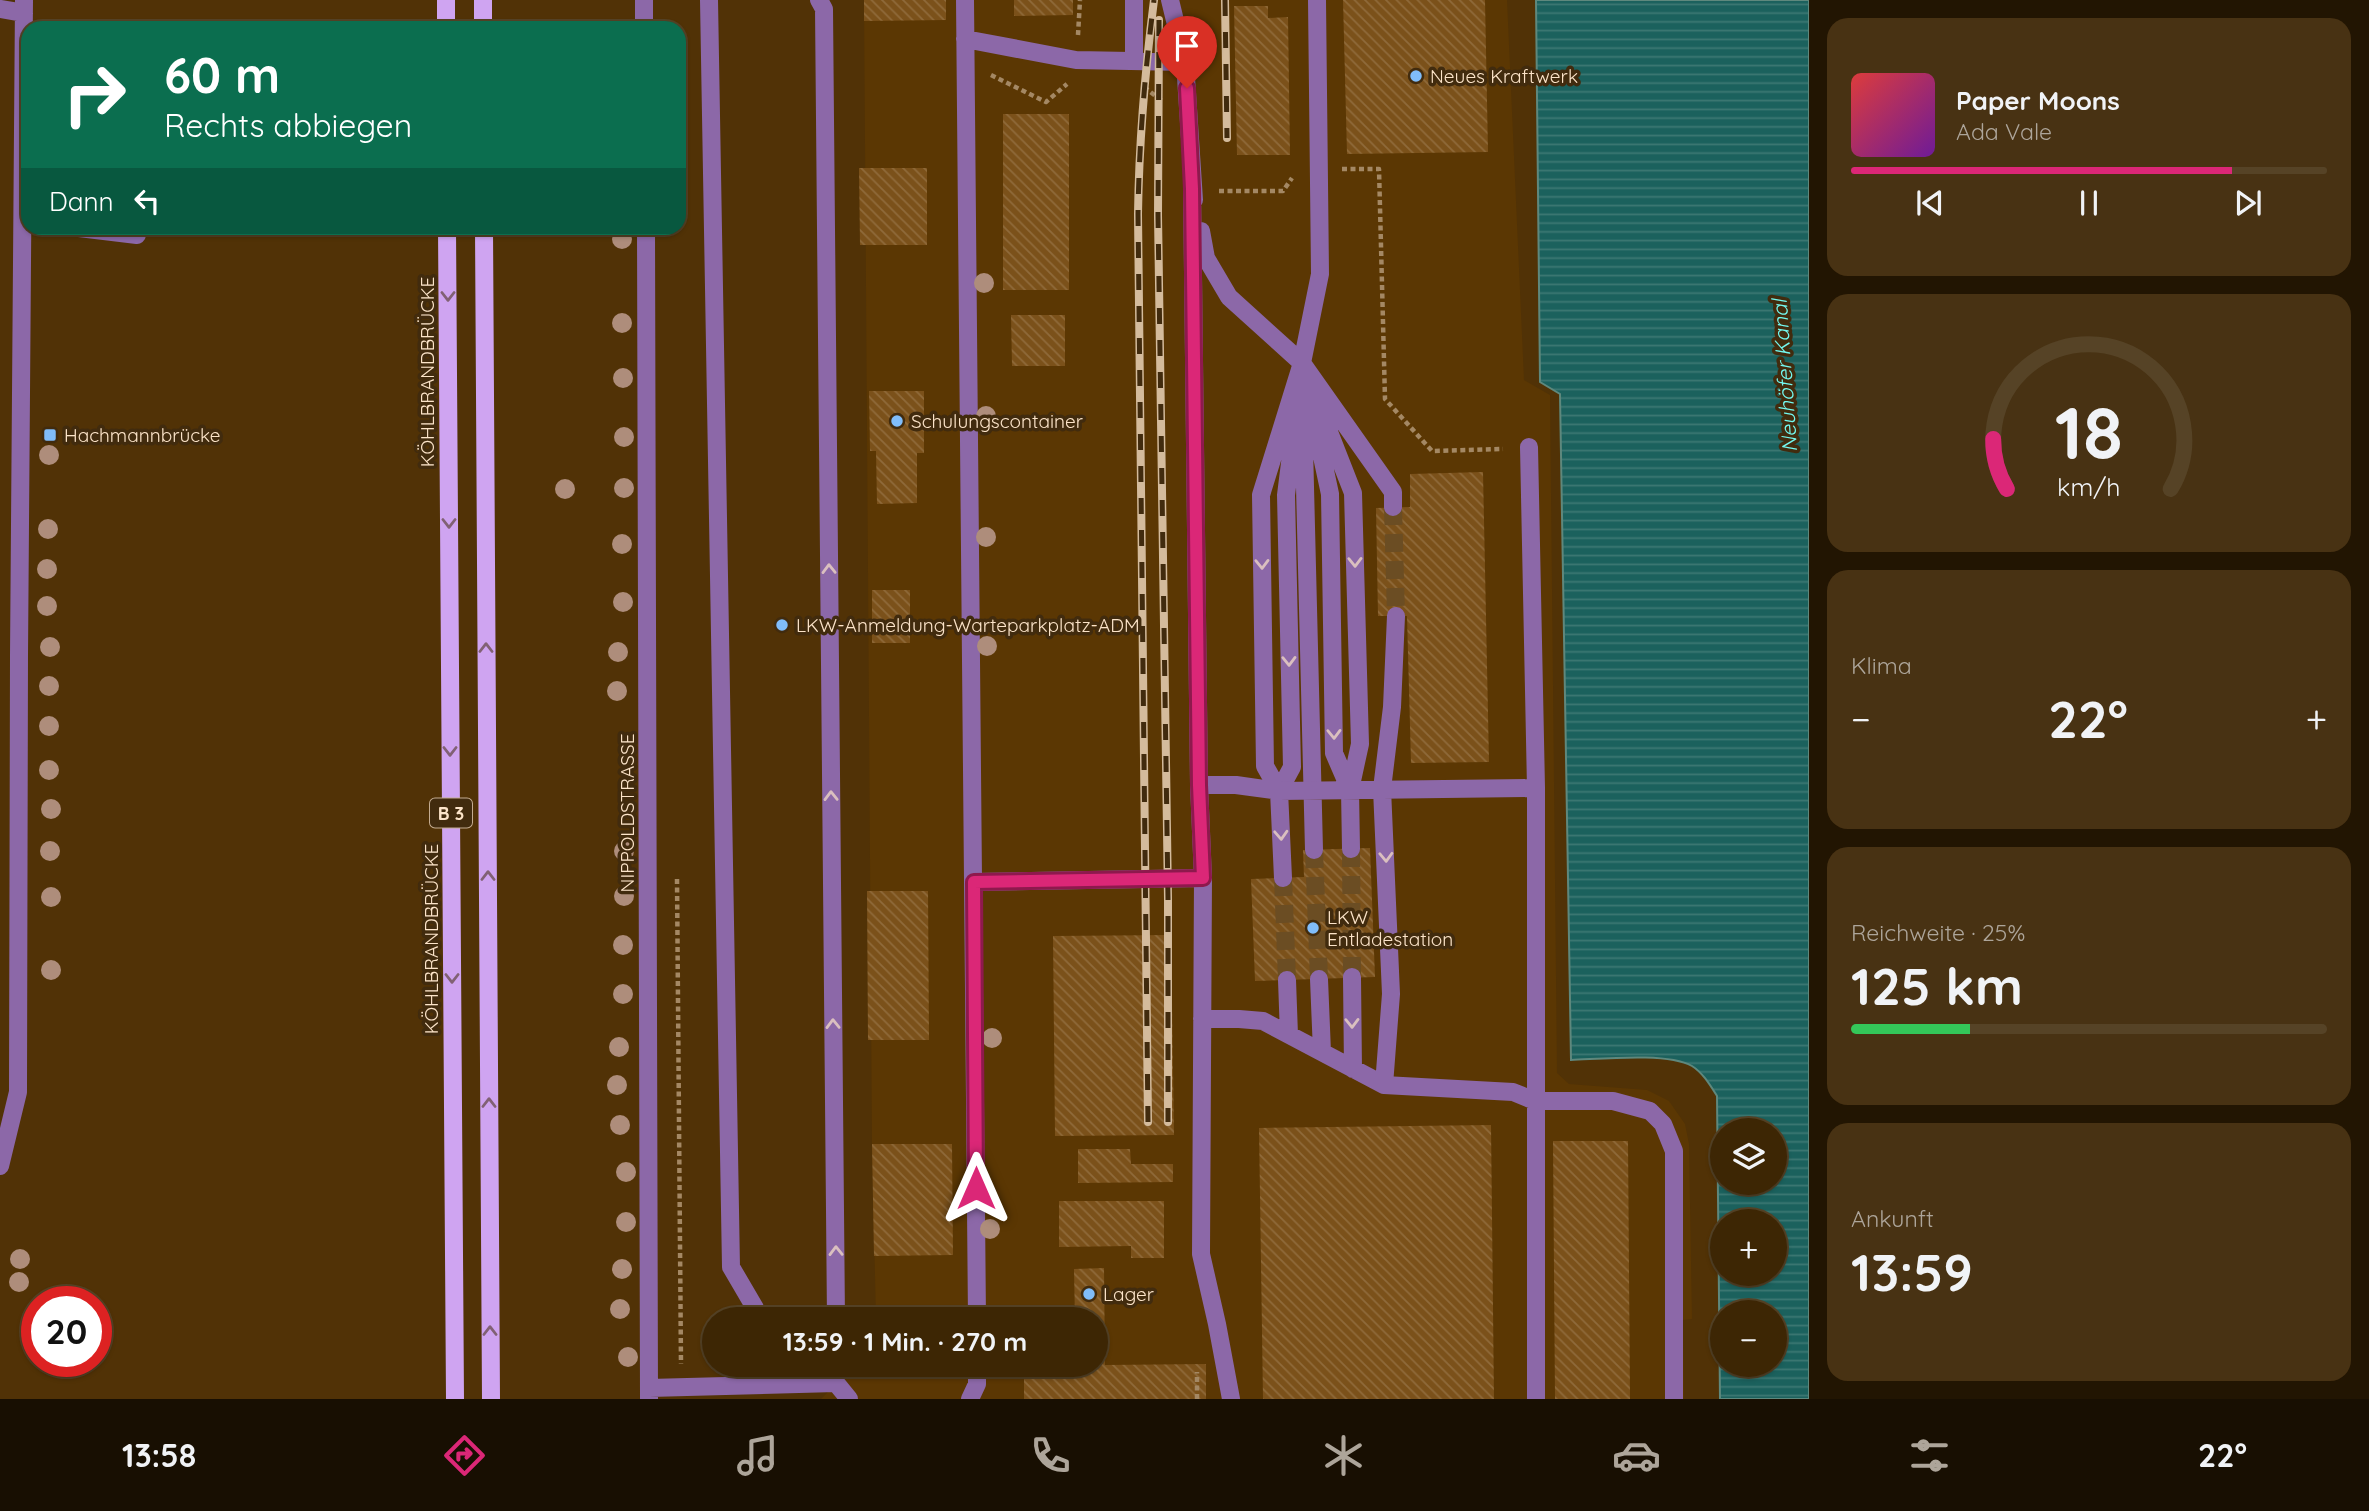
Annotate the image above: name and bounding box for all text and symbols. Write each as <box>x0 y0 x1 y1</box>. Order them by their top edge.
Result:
pin <box>1157 16 1217 88</box>
icon: arrive <box>1168 27 1206 65</box>
text: 60 m <box>164 44 280 105</box>
icon: right <box>49 49 140 140</box>
place label: Neues Kraftwerk <box>1430 64 1578 88</box>
marker: Neues Kraftwerk <box>1408 68 1424 84</box>
text: Paper Moons <box>1956 84 2120 117</box>
text: Rechts abbiegen <box>164 105 412 145</box>
text: Ada Vale <box>1956 117 2052 146</box>
icon: left <box>128 182 166 220</box>
icon: previous <box>1911 184 1949 222</box>
icon: pause <box>2070 184 2108 222</box>
icon: next <box>2229 184 2267 222</box>
text: Dann <box>49 185 114 218</box>
street label: KÖHLBRANDBRÜCKE <box>415 277 439 467</box>
one-way arrow <box>440 290 455 301</box>
water label: Neuhöfer Kanal <box>1766 297 1802 453</box>
text: 18 <box>2055 387 2123 478</box>
place label: Schulungscontainer <box>911 409 1084 433</box>
marker: Schulungscontainer <box>889 413 905 429</box>
place label: Hachmannbrücke <box>64 423 221 447</box>
marker: Hachmannbrücke <box>42 427 58 443</box>
text: km/h <box>2057 471 2121 502</box>
one-way arrow <box>441 518 457 529</box>
one-way arrow <box>1347 557 1363 567</box>
one-way arrow <box>1254 559 1270 569</box>
one-way arrow <box>821 563 837 574</box>
place label: LKW-Anmeldung-Warteparkplatz-ADM <box>796 613 1140 637</box>
marker: LKW-Anmeldung-Warteparkplatz-ADM <box>774 617 790 633</box>
one-way arrow <box>478 643 494 653</box>
text: Klima <box>1851 651 1912 680</box>
one-way arrow <box>1282 656 1297 667</box>
text: 22° <box>2048 686 2128 751</box>
text: − <box>1851 695 1871 743</box>
text: + <box>2306 695 2327 743</box>
one-way arrow <box>1326 729 1342 739</box>
street label: NIPPOLDSTRASSE <box>615 734 639 892</box>
one-way arrow <box>443 745 458 756</box>
one-way arrow <box>823 791 839 801</box>
road number: B 3 <box>430 798 472 828</box>
one-way arrow <box>1274 830 1289 841</box>
street label: KÖHLBRANDBRÜCKE <box>419 844 443 1034</box>
one-way arrow <box>1379 852 1394 863</box>
one-way arrow <box>480 870 496 881</box>
place label: LKW Entladestation <box>1327 905 1453 951</box>
text: Reichweite · 25% <box>1851 918 2025 947</box>
marker: LKW Entladestation <box>1305 920 1321 936</box>
text: 125 km <box>1851 953 2023 1018</box>
one-way arrow <box>444 973 460 984</box>
one-way arrow <box>826 1018 841 1029</box>
one-way arrow <box>1345 1018 1360 1029</box>
one-way arrow <box>481 1098 497 1108</box>
map controls <box>1710 1118 1787 1377</box>
button: layers <box>1710 1118 1787 1195</box>
position arrow <box>939 1151 1013 1225</box>
text: Ankunft <box>1851 1204 1934 1233</box>
button: + <box>1710 1209 1787 1286</box>
text: 13:59 <box>1851 1239 1973 1304</box>
one-way arrow <box>828 1246 843 1257</box>
place label: Lager <box>1103 1282 1155 1306</box>
speed limit sign: 20 <box>21 1286 112 1377</box>
marker: Lager <box>1081 1286 1097 1302</box>
button: − <box>1710 1300 1787 1377</box>
one-way arrow <box>483 1325 498 1336</box>
text: 13:59 · 1 Min. · 270 m <box>783 1325 1027 1358</box>
icon: directions <box>440 1431 489 1480</box>
icon: music <box>733 1431 782 1480</box>
icon: phone <box>1026 1431 1075 1480</box>
icon: climate <box>1319 1431 1368 1480</box>
icon: car <box>1612 1431 1661 1480</box>
icon: filters <box>1905 1431 1954 1480</box>
text: 13:58 <box>122 1435 196 1475</box>
text: 22° <box>2198 1435 2247 1475</box>

